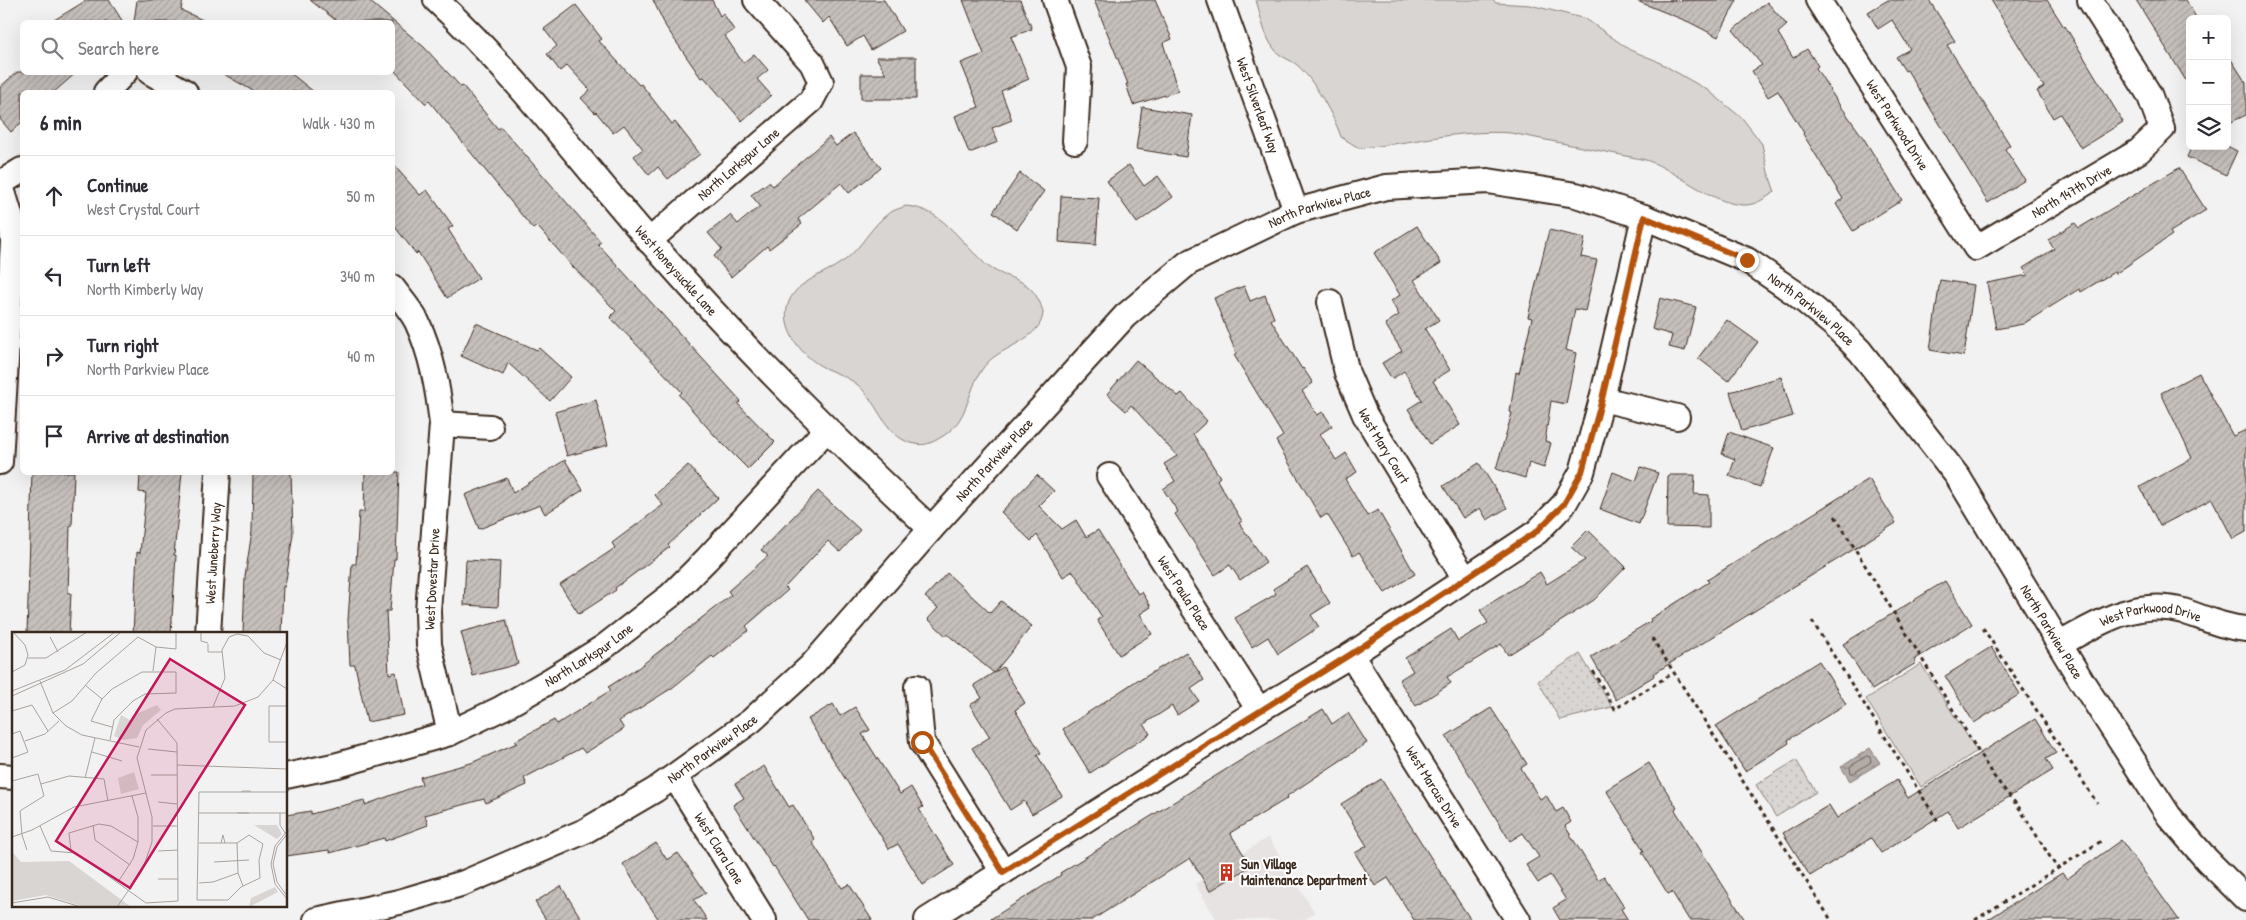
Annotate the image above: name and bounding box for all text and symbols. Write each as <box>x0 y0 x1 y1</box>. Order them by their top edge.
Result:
map controls <box>2186 15 2231 150</box>
button: + <box>2186 15 2231 60</box>
search box <box>20 20 395 75</box>
icon: search <box>38 34 66 62</box>
text: Search here <box>78 35 159 61</box>
street label: West Silverleaf Way <box>1232 55 1284 156</box>
button: − <box>2186 60 2231 105</box>
street label: West Parkwood Drive <box>1862 76 1934 174</box>
button: layers <box>2186 105 2231 150</box>
text: 6 min <box>40 108 82 137</box>
text: Walk · 430 m <box>303 112 375 134</box>
street label: North Larkspur Lane <box>693 122 783 204</box>
street label: North 147th Drive <box>2028 159 2115 222</box>
text: Continue <box>87 172 148 198</box>
street label: North Parkview Place <box>1265 181 1373 232</box>
icon: ahead <box>40 182 68 210</box>
text: 50 m <box>347 185 375 207</box>
text: West Crystal Court <box>87 198 199 220</box>
street label: West Honeysuckle Lane <box>631 221 722 320</box>
route end <box>1736 249 1759 272</box>
text: Turn left <box>87 252 150 278</box>
icon: left <box>40 262 68 290</box>
text: 340 m <box>340 265 375 287</box>
street label: North Parkview Place <box>1765 267 1860 350</box>
text: North Kimberly Way <box>87 278 204 300</box>
text: Turn right <box>87 332 158 358</box>
icon: right <box>40 342 68 370</box>
text: 40 m <box>347 345 375 367</box>
text: North Parkview Place <box>87 358 209 380</box>
street label: West Mary Court <box>1354 405 1415 487</box>
street label: North Parkview Place <box>951 413 1037 505</box>
icon: arrive <box>40 422 68 450</box>
text: Arrive at destination <box>87 423 229 449</box>
street label: West Juneberry Way <box>200 502 226 604</box>
street label: West Dovestar Drive <box>419 527 444 630</box>
street label: West Paula Place <box>1154 552 1216 634</box>
street label: North Parkview Place <box>2016 581 2088 682</box>
street label: West Parkwood Drive <box>2096 597 2205 630</box>
street label: North Larkspur Lane <box>541 618 637 691</box>
inset map <box>12 632 288 908</box>
street label: North Parkview Place <box>663 709 762 787</box>
route start <box>911 731 934 754</box>
street label: West Marcus Drive <box>1402 742 1468 831</box>
street label: West Clara Lane <box>690 809 750 888</box>
place label: Sun Village Maintenance Department <box>1241 854 1368 891</box>
building icon: Sun Village Maintenance Department <box>1217 862 1237 882</box>

